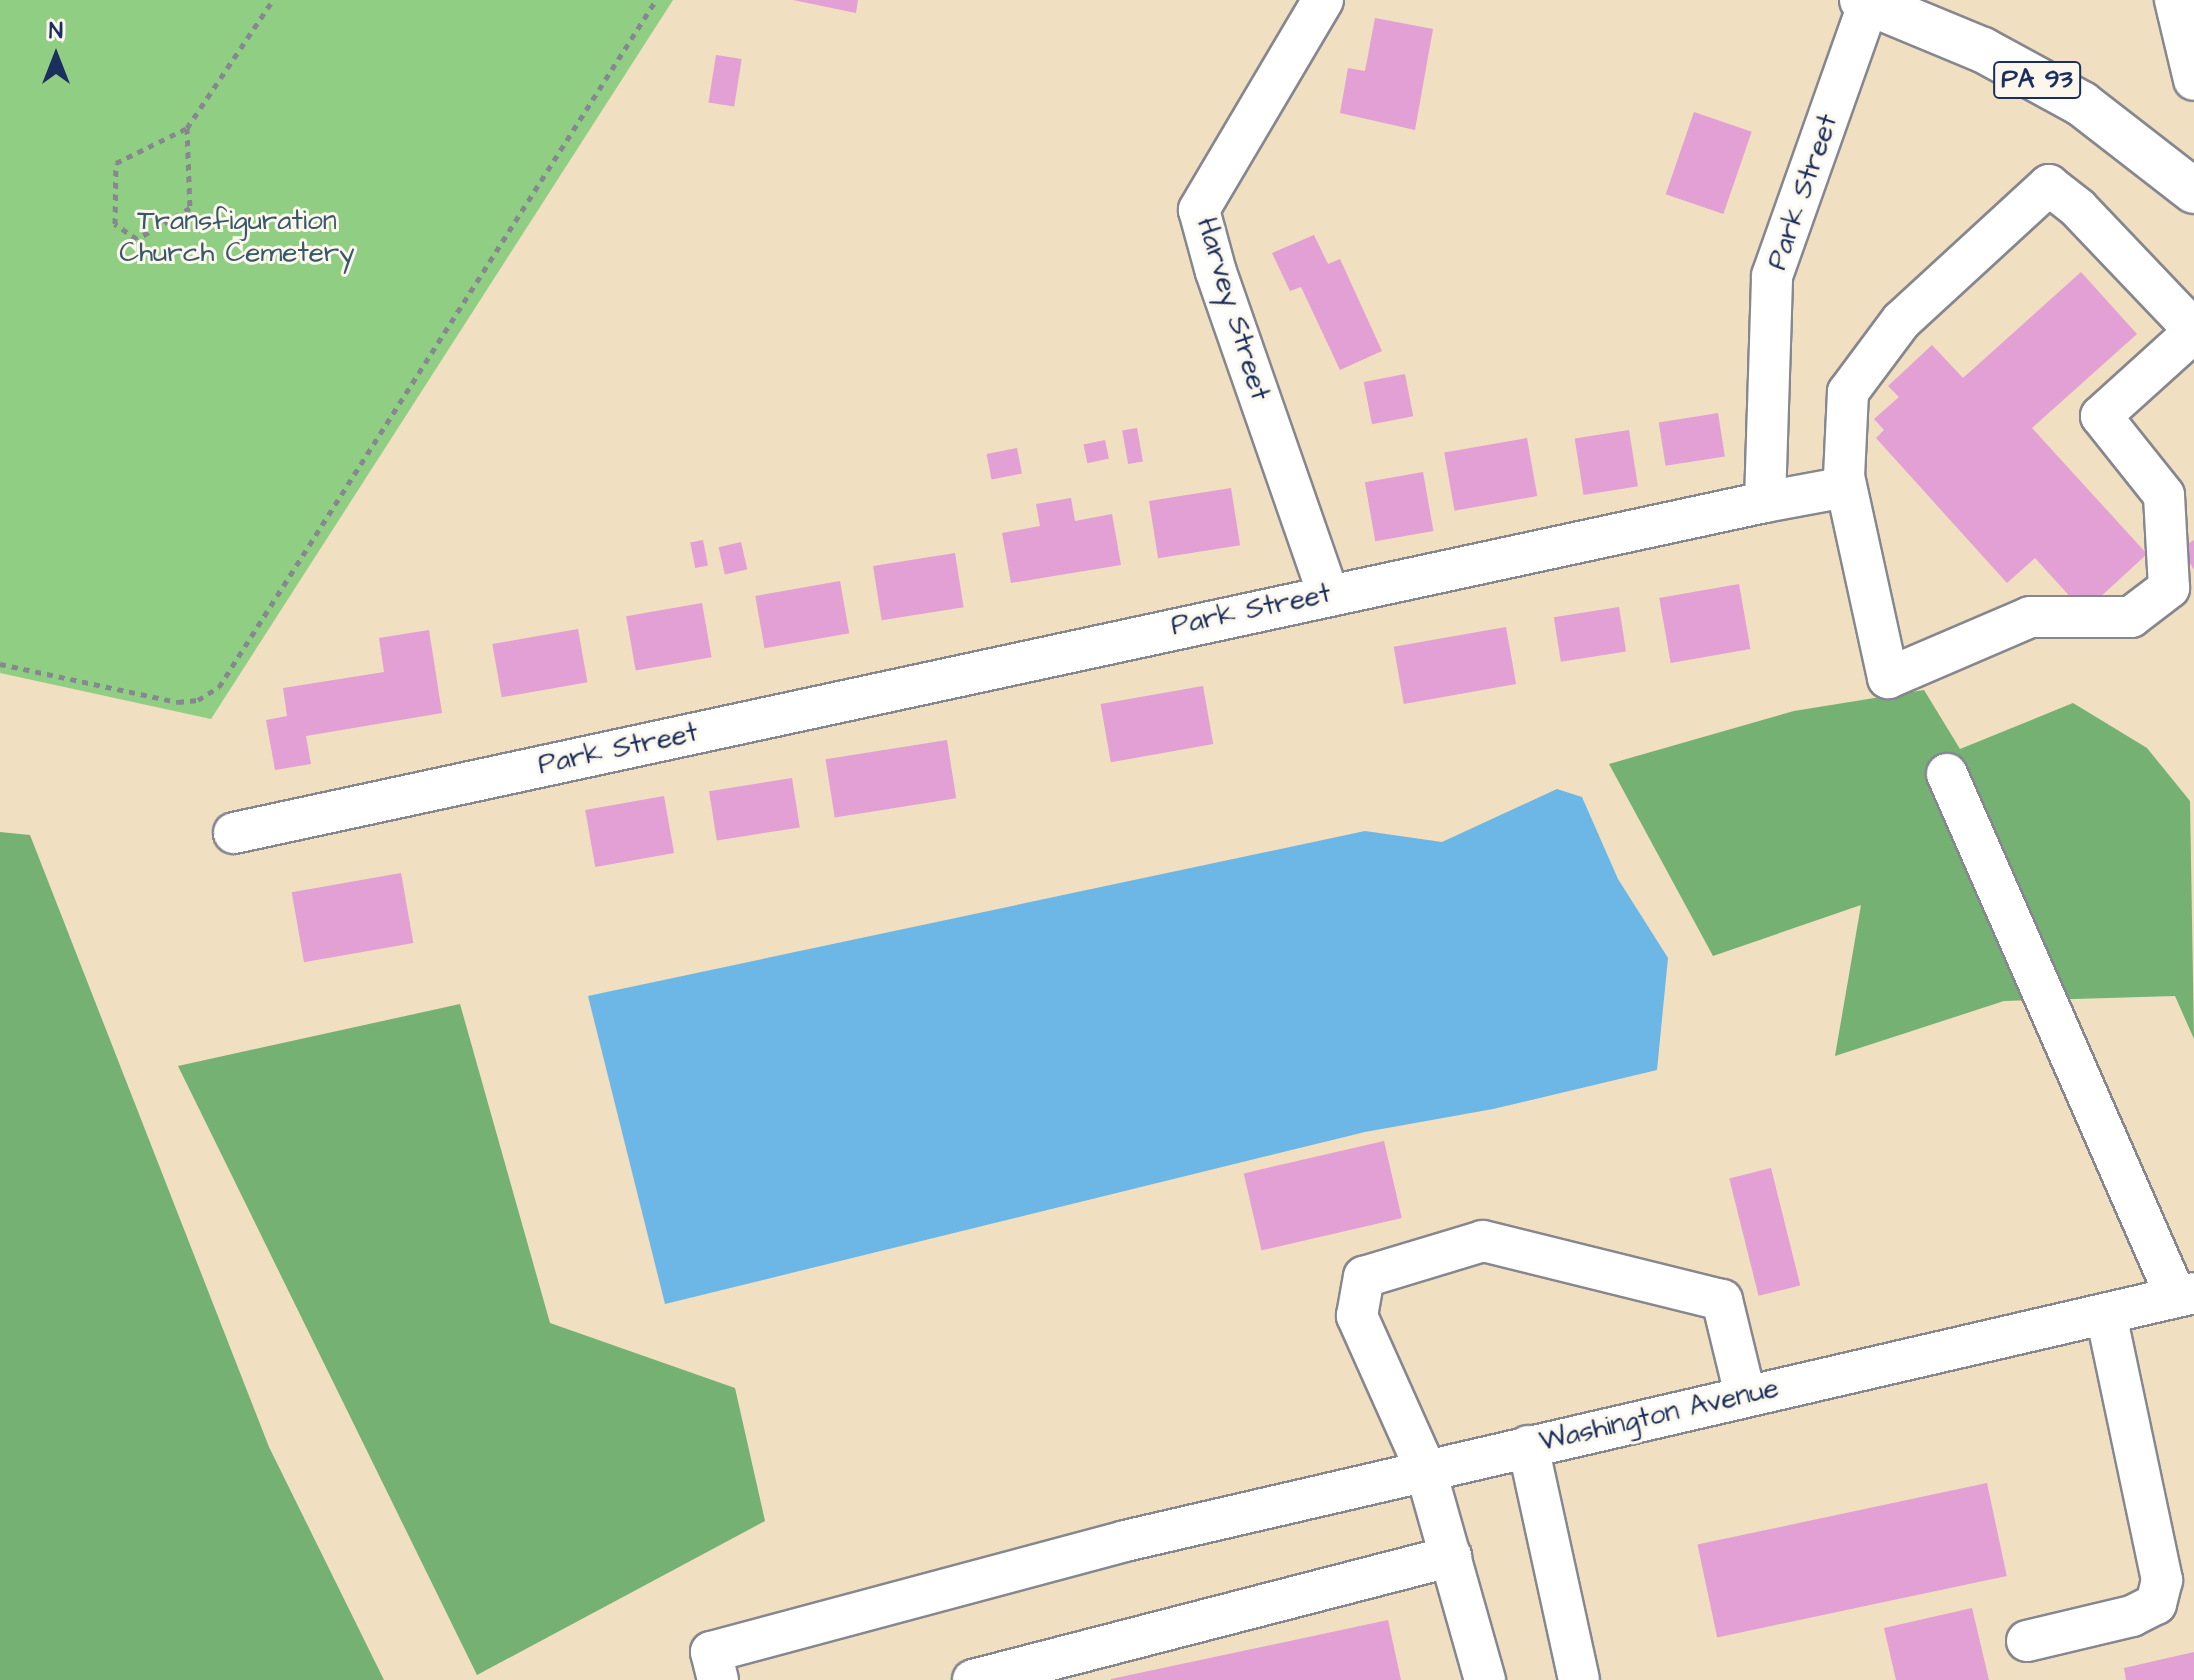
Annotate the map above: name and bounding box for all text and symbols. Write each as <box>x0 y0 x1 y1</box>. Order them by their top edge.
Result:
north arrow <box>16 16 96 96</box>
text: N <box>49 16 63 47</box>
road number: PA 93 <box>1993 58 2081 102</box>
street label: Park Street <box>1761 110 1845 274</box>
park label: Transfiguration Church Cemetery <box>119 204 355 270</box>
street label: Harvey Street <box>1189 214 1277 404</box>
street label: Park Street <box>1168 577 1334 643</box>
street label: Park Street <box>535 716 701 782</box>
street label: Washington Avenue <box>1536 1371 1782 1459</box>

